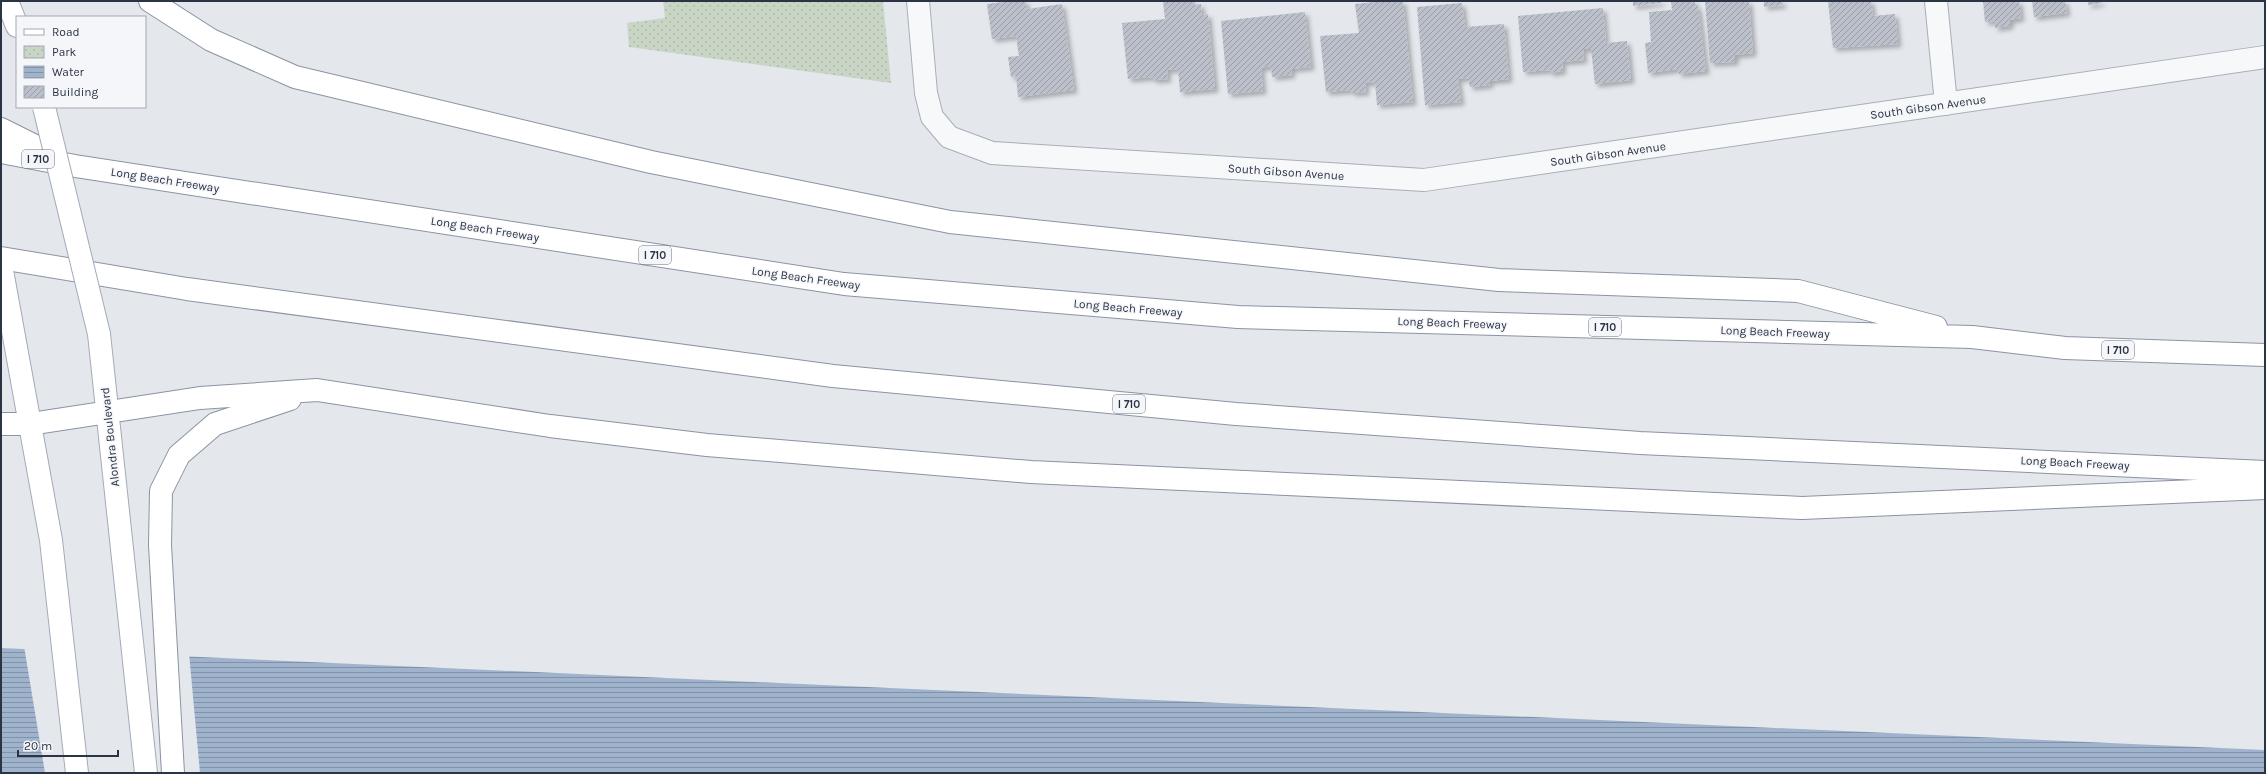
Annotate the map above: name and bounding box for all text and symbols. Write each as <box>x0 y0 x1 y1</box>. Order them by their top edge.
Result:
legend <box>16 16 146 108</box>
text: Road <box>52 25 80 39</box>
text: Park <box>52 45 77 59</box>
text: Water <box>52 65 85 79</box>
text: Building <box>52 85 99 99</box>
street label: South Gibson Avenue <box>1869 92 1987 122</box>
street label: South Gibson Avenue <box>1549 139 1667 169</box>
road number: I 710 <box>22 150 54 168</box>
street label: South Gibson Avenue <box>1227 161 1345 183</box>
street label: Long Beach Freeway <box>110 165 221 196</box>
street label: Long Beach Freeway <box>430 214 541 245</box>
road number: I 710 <box>639 246 671 264</box>
street label: Long Beach Freeway <box>751 263 862 293</box>
street label: Long Beach Freeway <box>1073 296 1183 320</box>
street label: Long Beach Freeway <box>1397 314 1507 332</box>
road number: I 710 <box>1589 318 1621 336</box>
street label: Long Beach Freeway <box>1720 323 1830 341</box>
road number: I 710 <box>2102 341 2134 359</box>
street label: Alondra Boulevard <box>98 387 122 487</box>
road number: I 710 <box>1113 395 1145 413</box>
street label: Long Beach Freeway <box>2020 453 2130 473</box>
scale bar <box>18 732 118 758</box>
text: 20 m <box>24 739 52 753</box>

